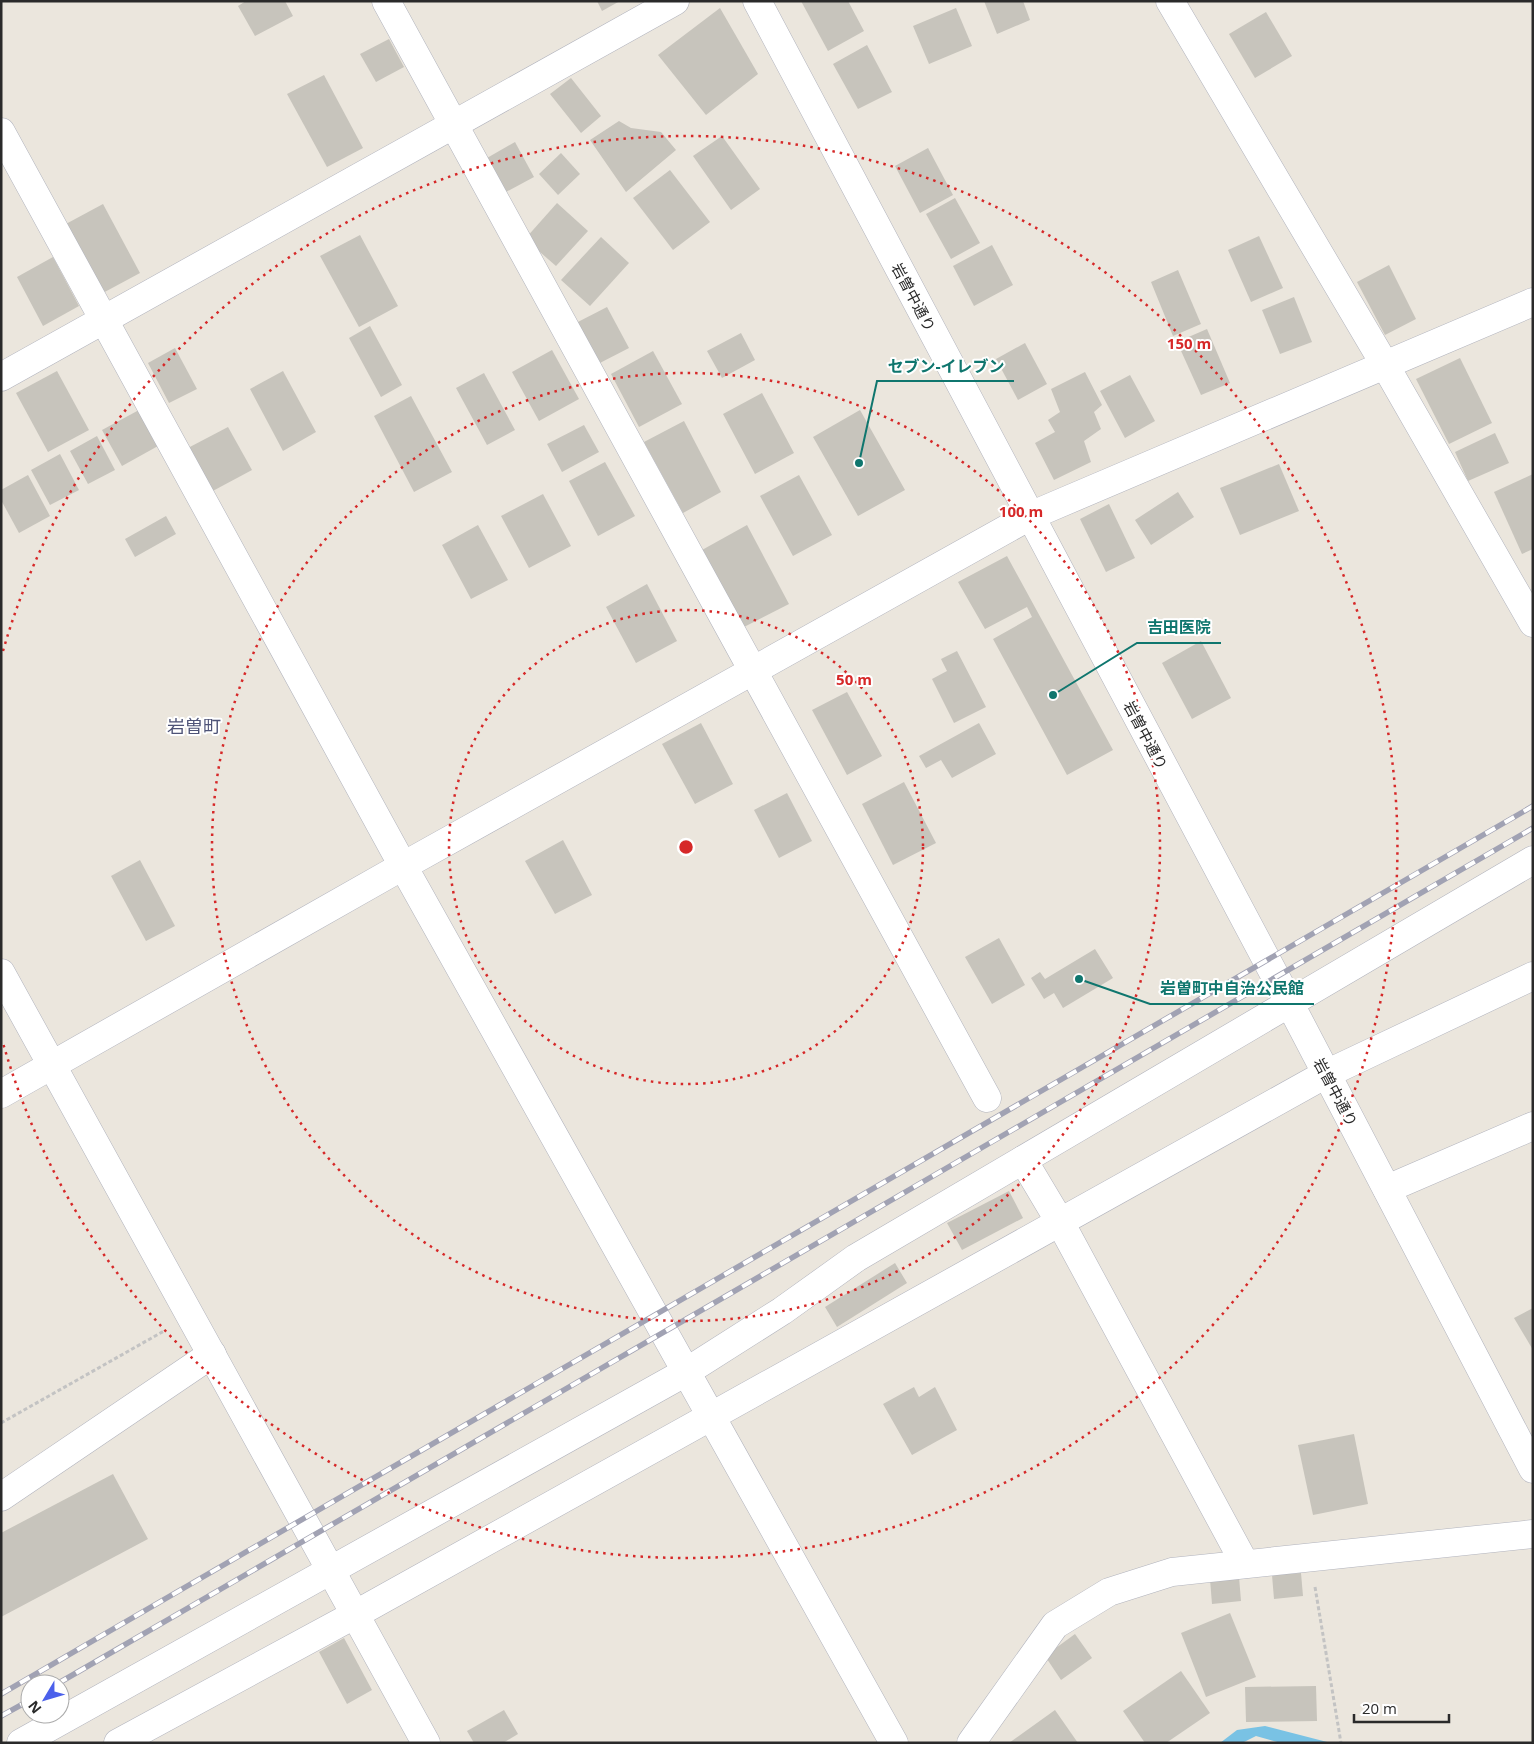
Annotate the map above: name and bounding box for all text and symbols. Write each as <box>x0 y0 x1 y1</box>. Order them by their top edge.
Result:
street label: 岩曽中通り <box>888 259 940 335</box>
text: 150 m <box>1167 333 1211 353</box>
callout: セブン-イレブン <box>877 350 1014 381</box>
text: セブン-イレブン <box>887 355 1005 377</box>
text: 100 m <box>999 501 1043 521</box>
callout: 吉田医院 <box>1137 612 1221 643</box>
text: 吉田医院 <box>1147 616 1211 638</box>
text: 50 m <box>836 669 872 689</box>
street label: 岩曽中通り <box>1120 697 1172 773</box>
district label: 岩曽町 <box>167 714 221 738</box>
centre of rings <box>677 838 695 856</box>
callout: 岩曽町中自治公民館 <box>1150 973 1314 1004</box>
text: 岩曽町中自治公民館 <box>1160 977 1304 999</box>
street label: 岩曽中通り <box>1310 1054 1362 1130</box>
north arrow <box>20 1674 70 1724</box>
scale bar <box>1354 1692 1449 1724</box>
text: N <box>23 1697 45 1718</box>
text: 20 m <box>1362 1698 1397 1718</box>

